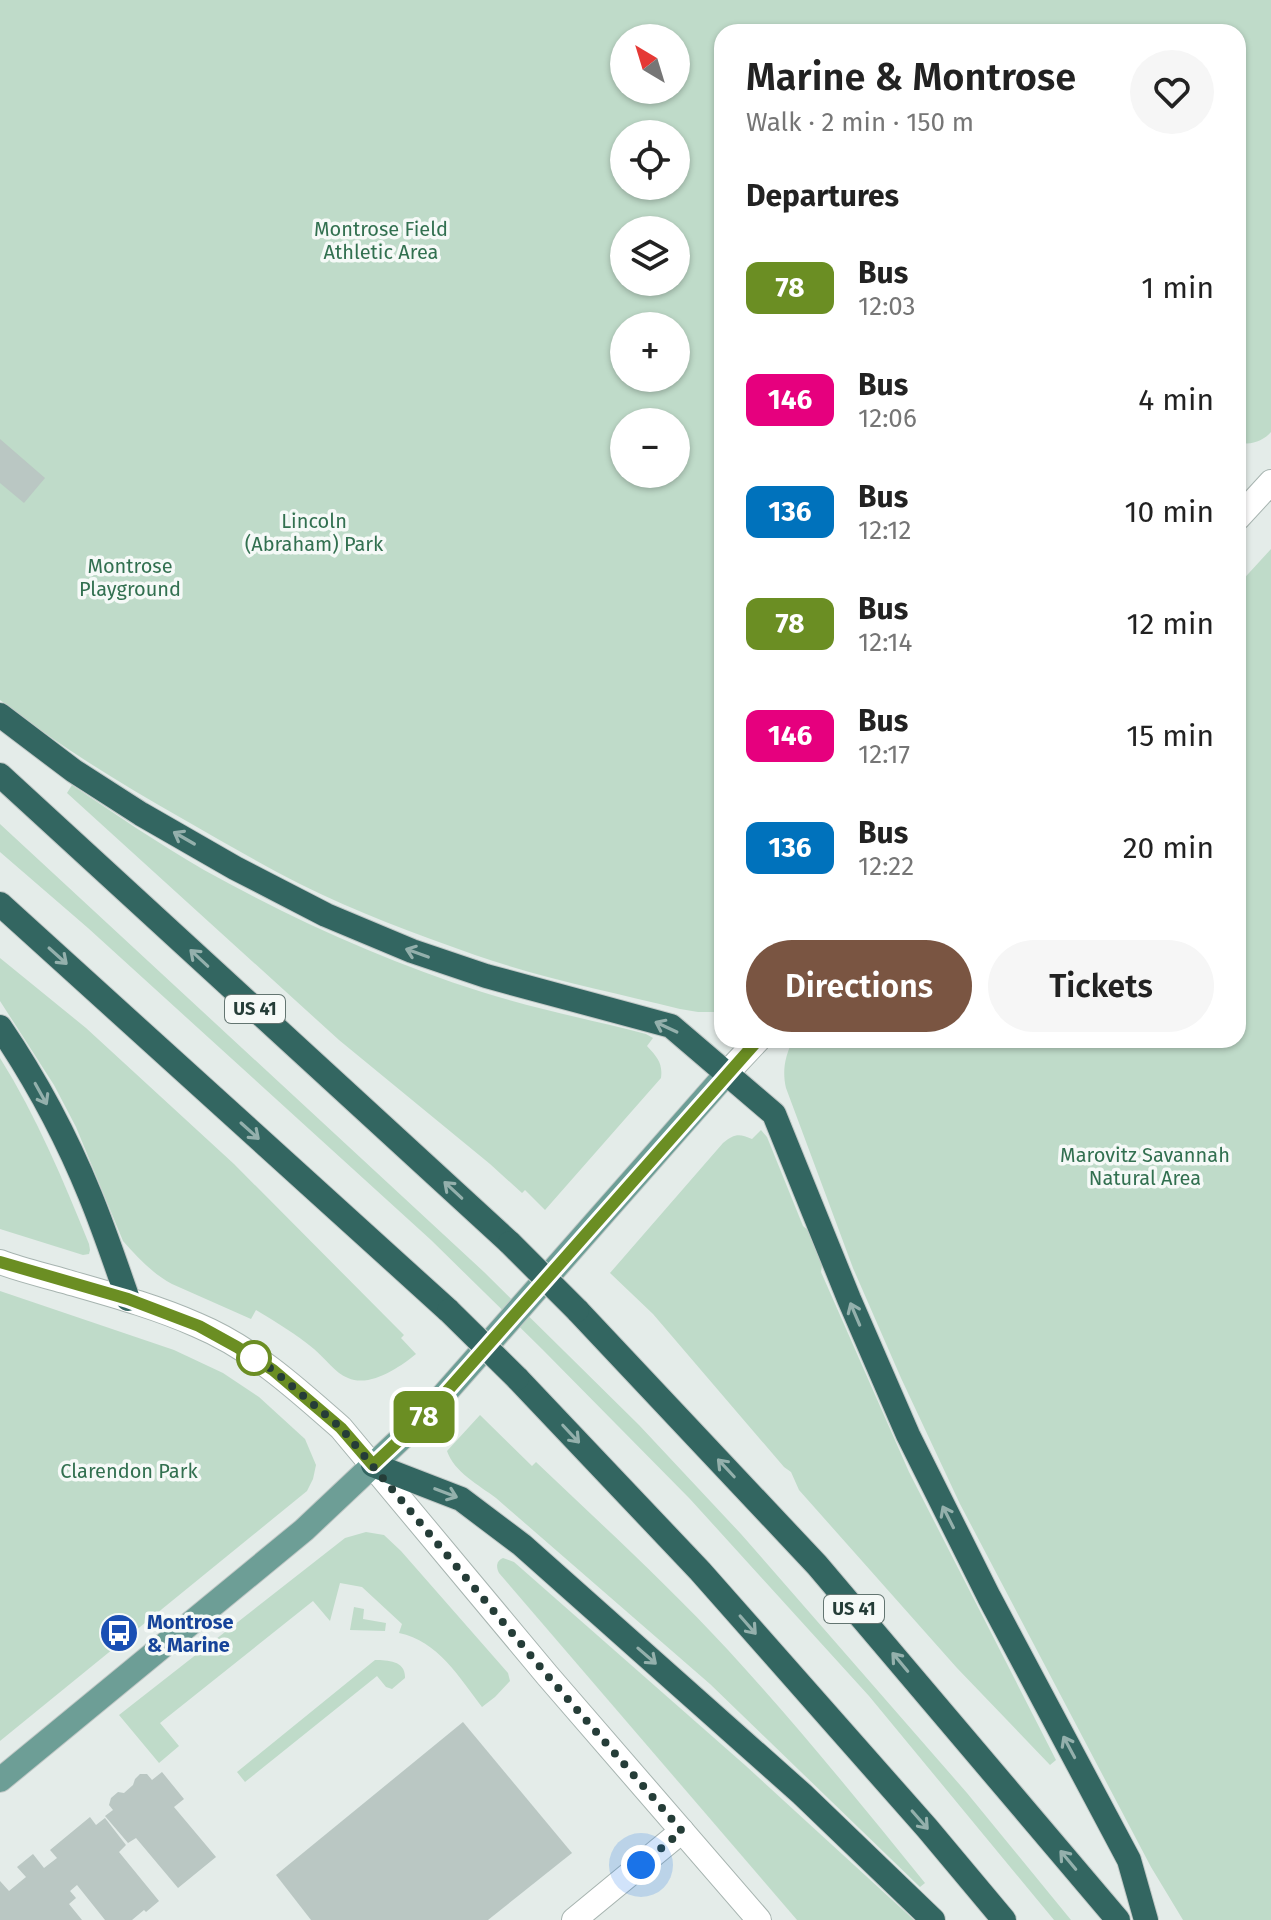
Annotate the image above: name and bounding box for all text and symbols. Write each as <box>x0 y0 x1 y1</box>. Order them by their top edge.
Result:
north arrow <box>610 24 690 104</box>
map controls <box>610 24 690 488</box>
button: heart <box>1130 50 1214 134</box>
text: Marine & Montrose <box>746 54 1076 100</box>
text: Walk · 2 min · 150 m <box>746 107 974 138</box>
button: locate <box>610 120 690 200</box>
text: Departures <box>746 178 899 214</box>
button: layers <box>610 216 690 296</box>
park label: Montrose Field Athletic Area <box>314 217 448 264</box>
text: Bus <box>858 255 908 291</box>
text: 1 min <box>1141 270 1214 306</box>
text: 78 <box>776 271 804 304</box>
text: 12:03 <box>858 291 916 322</box>
button: + <box>610 312 690 392</box>
text: Bus <box>858 367 908 403</box>
text: 4 min <box>1138 382 1214 418</box>
text: 146 <box>768 383 812 416</box>
text: 12:06 <box>858 403 917 434</box>
button: − <box>610 408 690 488</box>
text: Bus <box>858 479 908 515</box>
text: 10 min <box>1125 494 1214 530</box>
text: 136 <box>768 495 812 528</box>
park label: Lincoln (Abraham) Park <box>245 509 384 556</box>
text: 12:12 <box>858 515 911 546</box>
park label: Montrose Playground <box>79 554 181 601</box>
text: Bus <box>858 591 908 627</box>
text: 12 min <box>1126 606 1214 642</box>
text: 78 <box>776 607 804 640</box>
text: 12:14 <box>858 627 912 658</box>
text: Bus <box>858 703 908 739</box>
text: 15 min <box>1126 718 1214 754</box>
text: 146 <box>768 719 812 752</box>
text: 12:17 <box>858 739 910 770</box>
text: Bus <box>858 815 908 851</box>
one-way arrow <box>173 830 196 846</box>
text: 20 min <box>1123 830 1214 866</box>
text: 136 <box>768 831 812 864</box>
text: 12:22 <box>858 851 914 882</box>
button: Directions <box>746 940 972 1032</box>
button: Tickets <box>988 940 1214 1032</box>
one-way arrow <box>405 944 430 959</box>
one-way arrow <box>47 947 67 965</box>
one-way arrow <box>190 949 210 967</box>
road number: US 41 <box>225 995 285 1023</box>
one-way arrow <box>654 1019 678 1034</box>
one-way arrow <box>33 1082 49 1105</box>
one-way arrow <box>240 1121 260 1139</box>
park label: Marovitz Savannah Natural Area <box>1060 1143 1230 1190</box>
one-way arrow <box>443 1182 463 1200</box>
one-way arrow <box>847 1302 862 1327</box>
unlabelled marker <box>237 1341 271 1375</box>
line badge: 78 <box>388 1391 460 1443</box>
text: 78 <box>410 1400 438 1433</box>
one-way arrow <box>561 1424 579 1444</box>
one-way arrow <box>717 1458 736 1478</box>
park label: Clarendon Park <box>60 1459 198 1483</box>
one-way arrow <box>433 1487 458 1501</box>
one-way arrow <box>940 1506 956 1530</box>
road number: US 41 <box>824 1595 884 1623</box>
place label: Montrose & Marine <box>147 1610 233 1657</box>
bus stop icon: Montrose & Marine <box>98 1612 140 1654</box>
one-way arrow <box>738 1614 756 1634</box>
one-way arrow <box>636 1646 656 1664</box>
one-way arrow <box>891 1652 909 1673</box>
one-way arrow <box>1061 1736 1077 1760</box>
one-way arrow <box>911 1809 929 1829</box>
your location <box>621 1845 661 1885</box>
one-way arrow <box>1059 1850 1077 1871</box>

